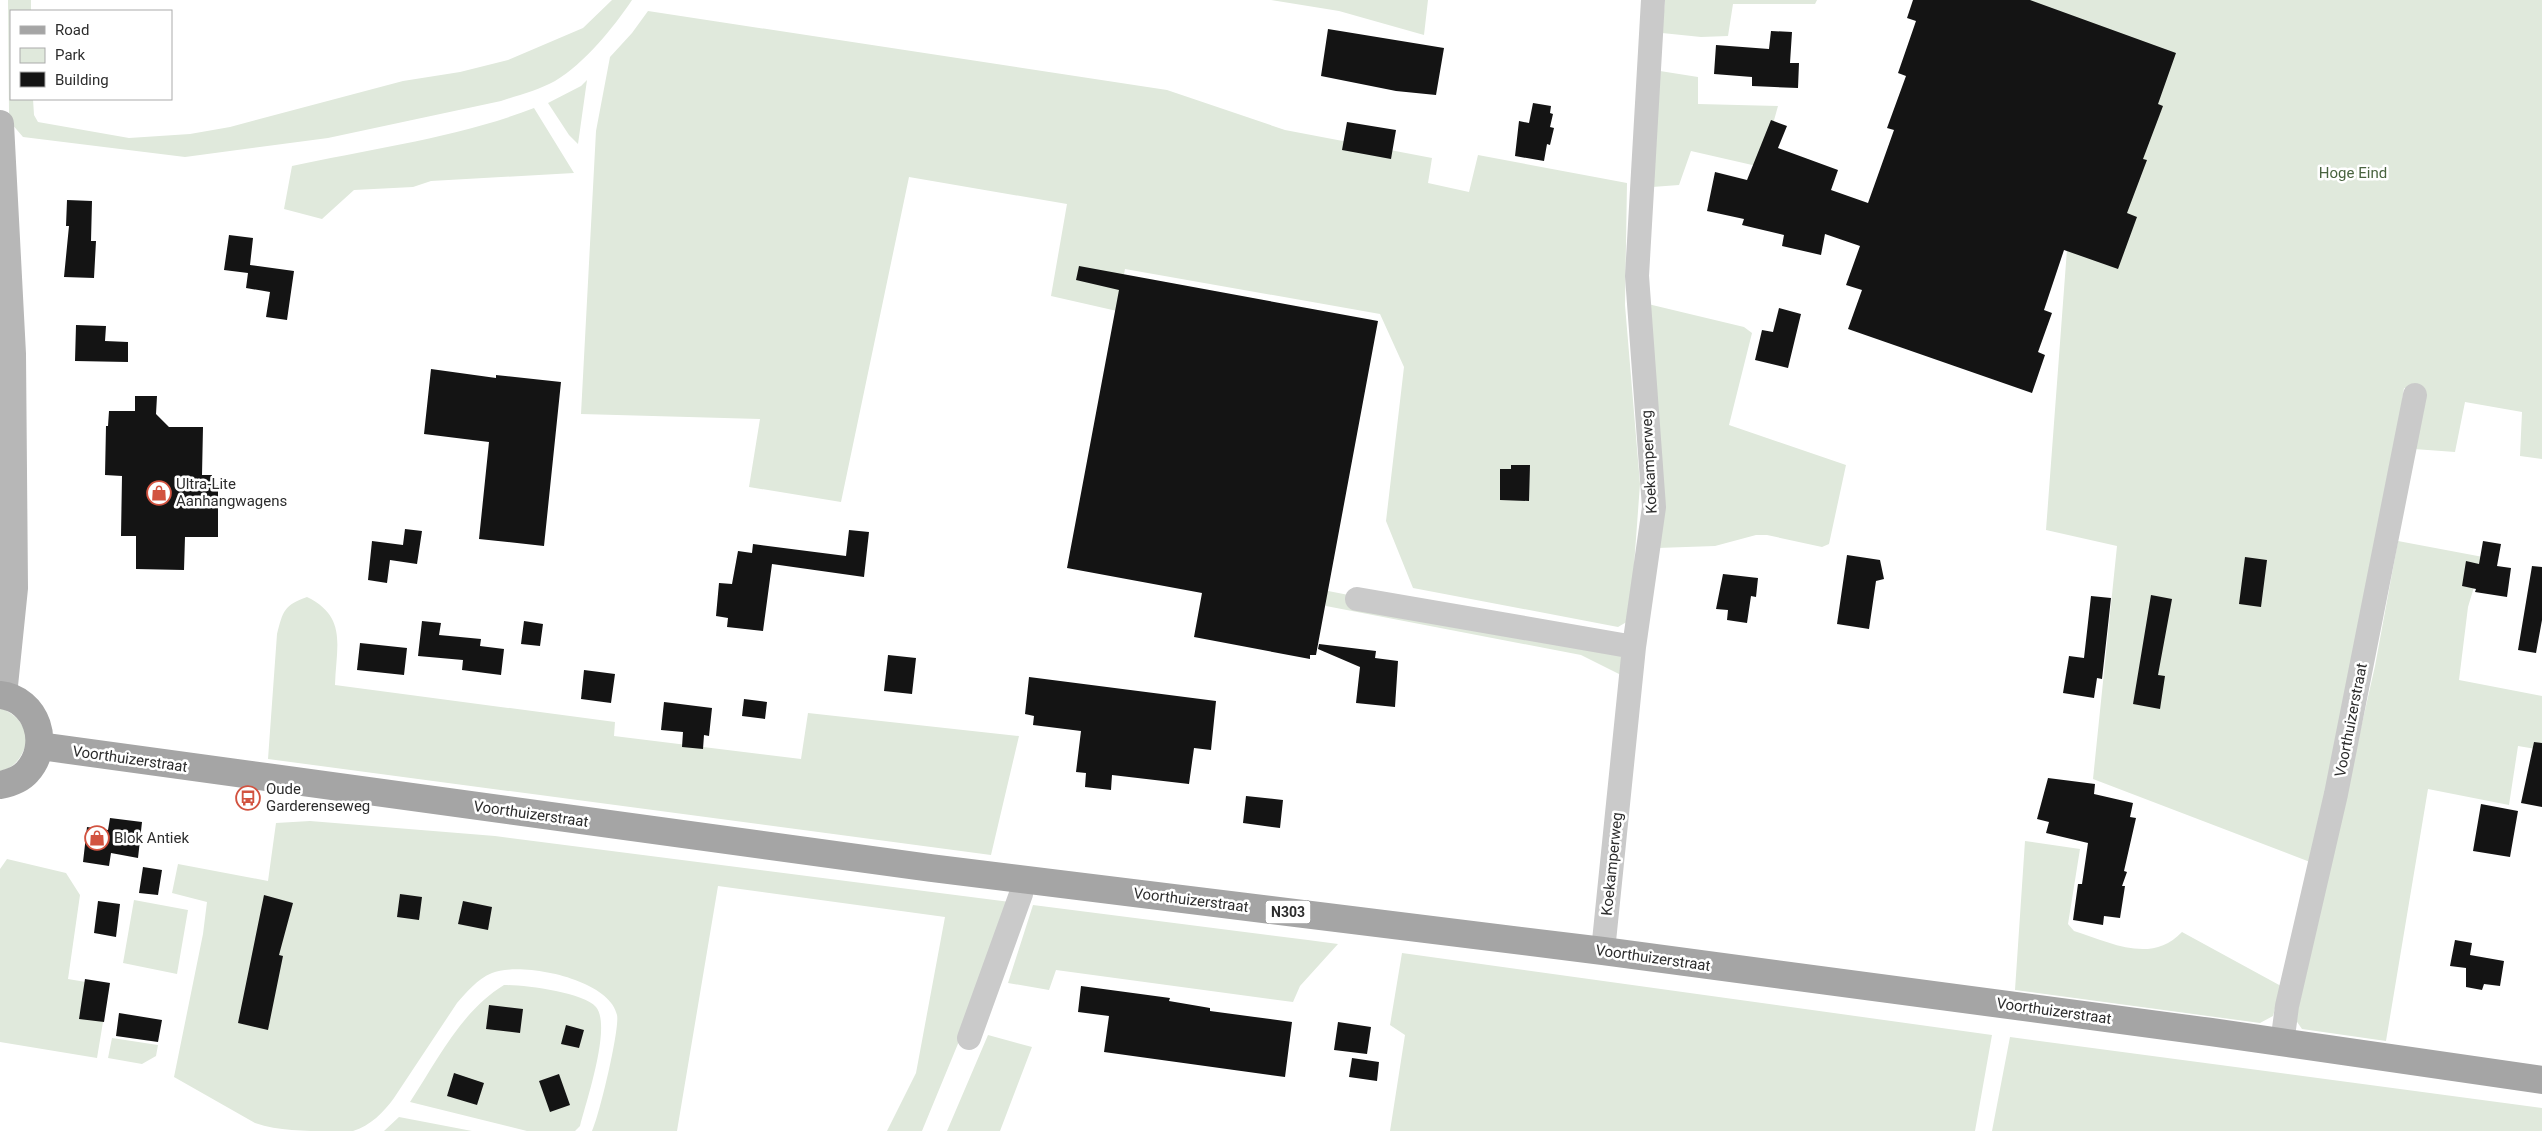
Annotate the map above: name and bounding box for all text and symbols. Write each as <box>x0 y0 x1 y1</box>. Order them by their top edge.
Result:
legend <box>10 10 172 100</box>
text: Road <box>55 21 89 39</box>
text: Park <box>55 46 86 64</box>
text: Building <box>55 71 109 89</box>
park label: Hoge Eind <box>2319 164 2387 182</box>
street label: Koekamperweg <box>1637 410 1661 514</box>
place label: Ultra-Lite Aanhangwagens <box>176 475 287 510</box>
shop icon: Ultra-Lite Aanhangwagens <box>146 480 172 506</box>
street label: Voorthuizerstraat <box>2331 661 2371 779</box>
street label: Voorthuizerstraat <box>71 742 189 776</box>
place label: Oude Garderenseweg <box>266 780 370 815</box>
bus stop icon: Oude Garderenseweg <box>235 785 261 811</box>
street label: Voorthuizerstraat <box>472 797 590 831</box>
street label: Koekamperweg <box>1598 811 1626 917</box>
shop icon: Blok Antiek <box>84 825 110 851</box>
place label: Blok Antiek <box>114 829 189 847</box>
street label: Voorthuizerstraat <box>1132 884 1250 916</box>
road number: N303 <box>1266 900 1310 924</box>
street label: Voorthuizerstraat <box>1594 941 1712 975</box>
street label: Voorthuizerstraat <box>1995 994 2113 1028</box>

